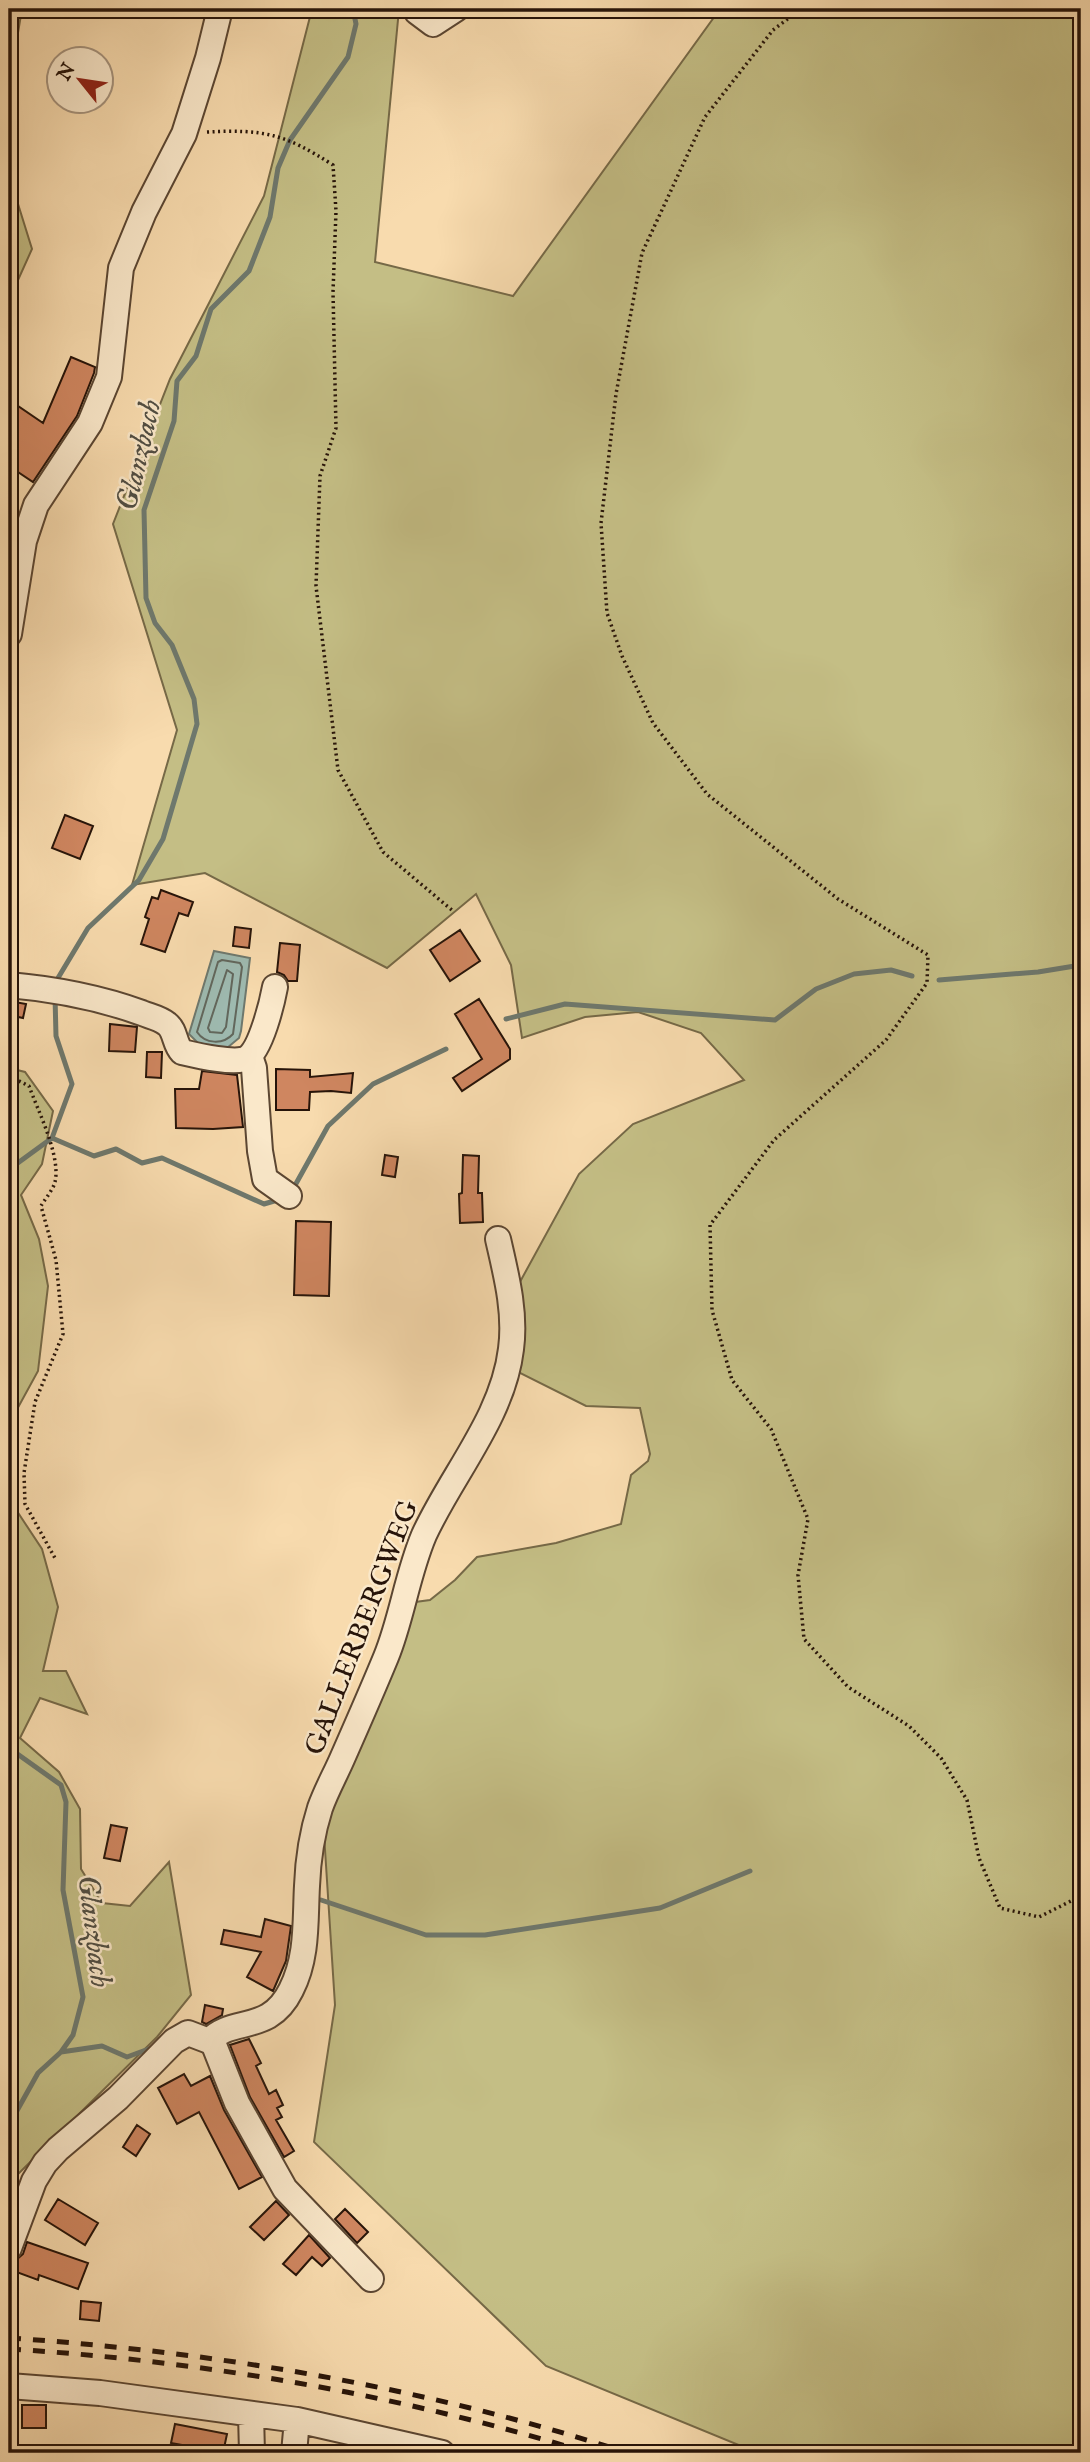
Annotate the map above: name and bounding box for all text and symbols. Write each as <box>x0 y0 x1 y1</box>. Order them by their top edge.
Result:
north arrow <box>46 46 116 116</box>
text: N <box>52 59 82 86</box>
water label: Glanzbach <box>109 396 171 515</box>
street label: GALLERBERGWEG <box>298 1495 427 1760</box>
water label: Glanzbach <box>67 1873 119 1990</box>

